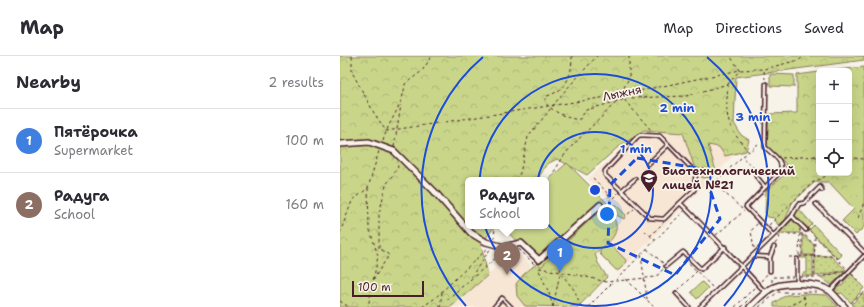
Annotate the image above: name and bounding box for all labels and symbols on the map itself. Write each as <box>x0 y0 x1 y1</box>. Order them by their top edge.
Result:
street label: Лыжня <box>601 81 643 105</box>
text: 2 min <box>660 100 695 116</box>
text: 3 min <box>736 109 771 125</box>
text: 1 min <box>620 141 652 157</box>
place label: Биотехнологический лицей №21 <box>662 163 796 193</box>
school or university icon: Биотехнологический лицей №21 <box>639 168 659 193</box>
centre of rings <box>588 183 602 197</box>
your location <box>597 204 617 224</box>
pin: 1 <box>547 239 573 272</box>
pin: 2 <box>494 242 520 275</box>
scale bar <box>352 279 424 298</box>

